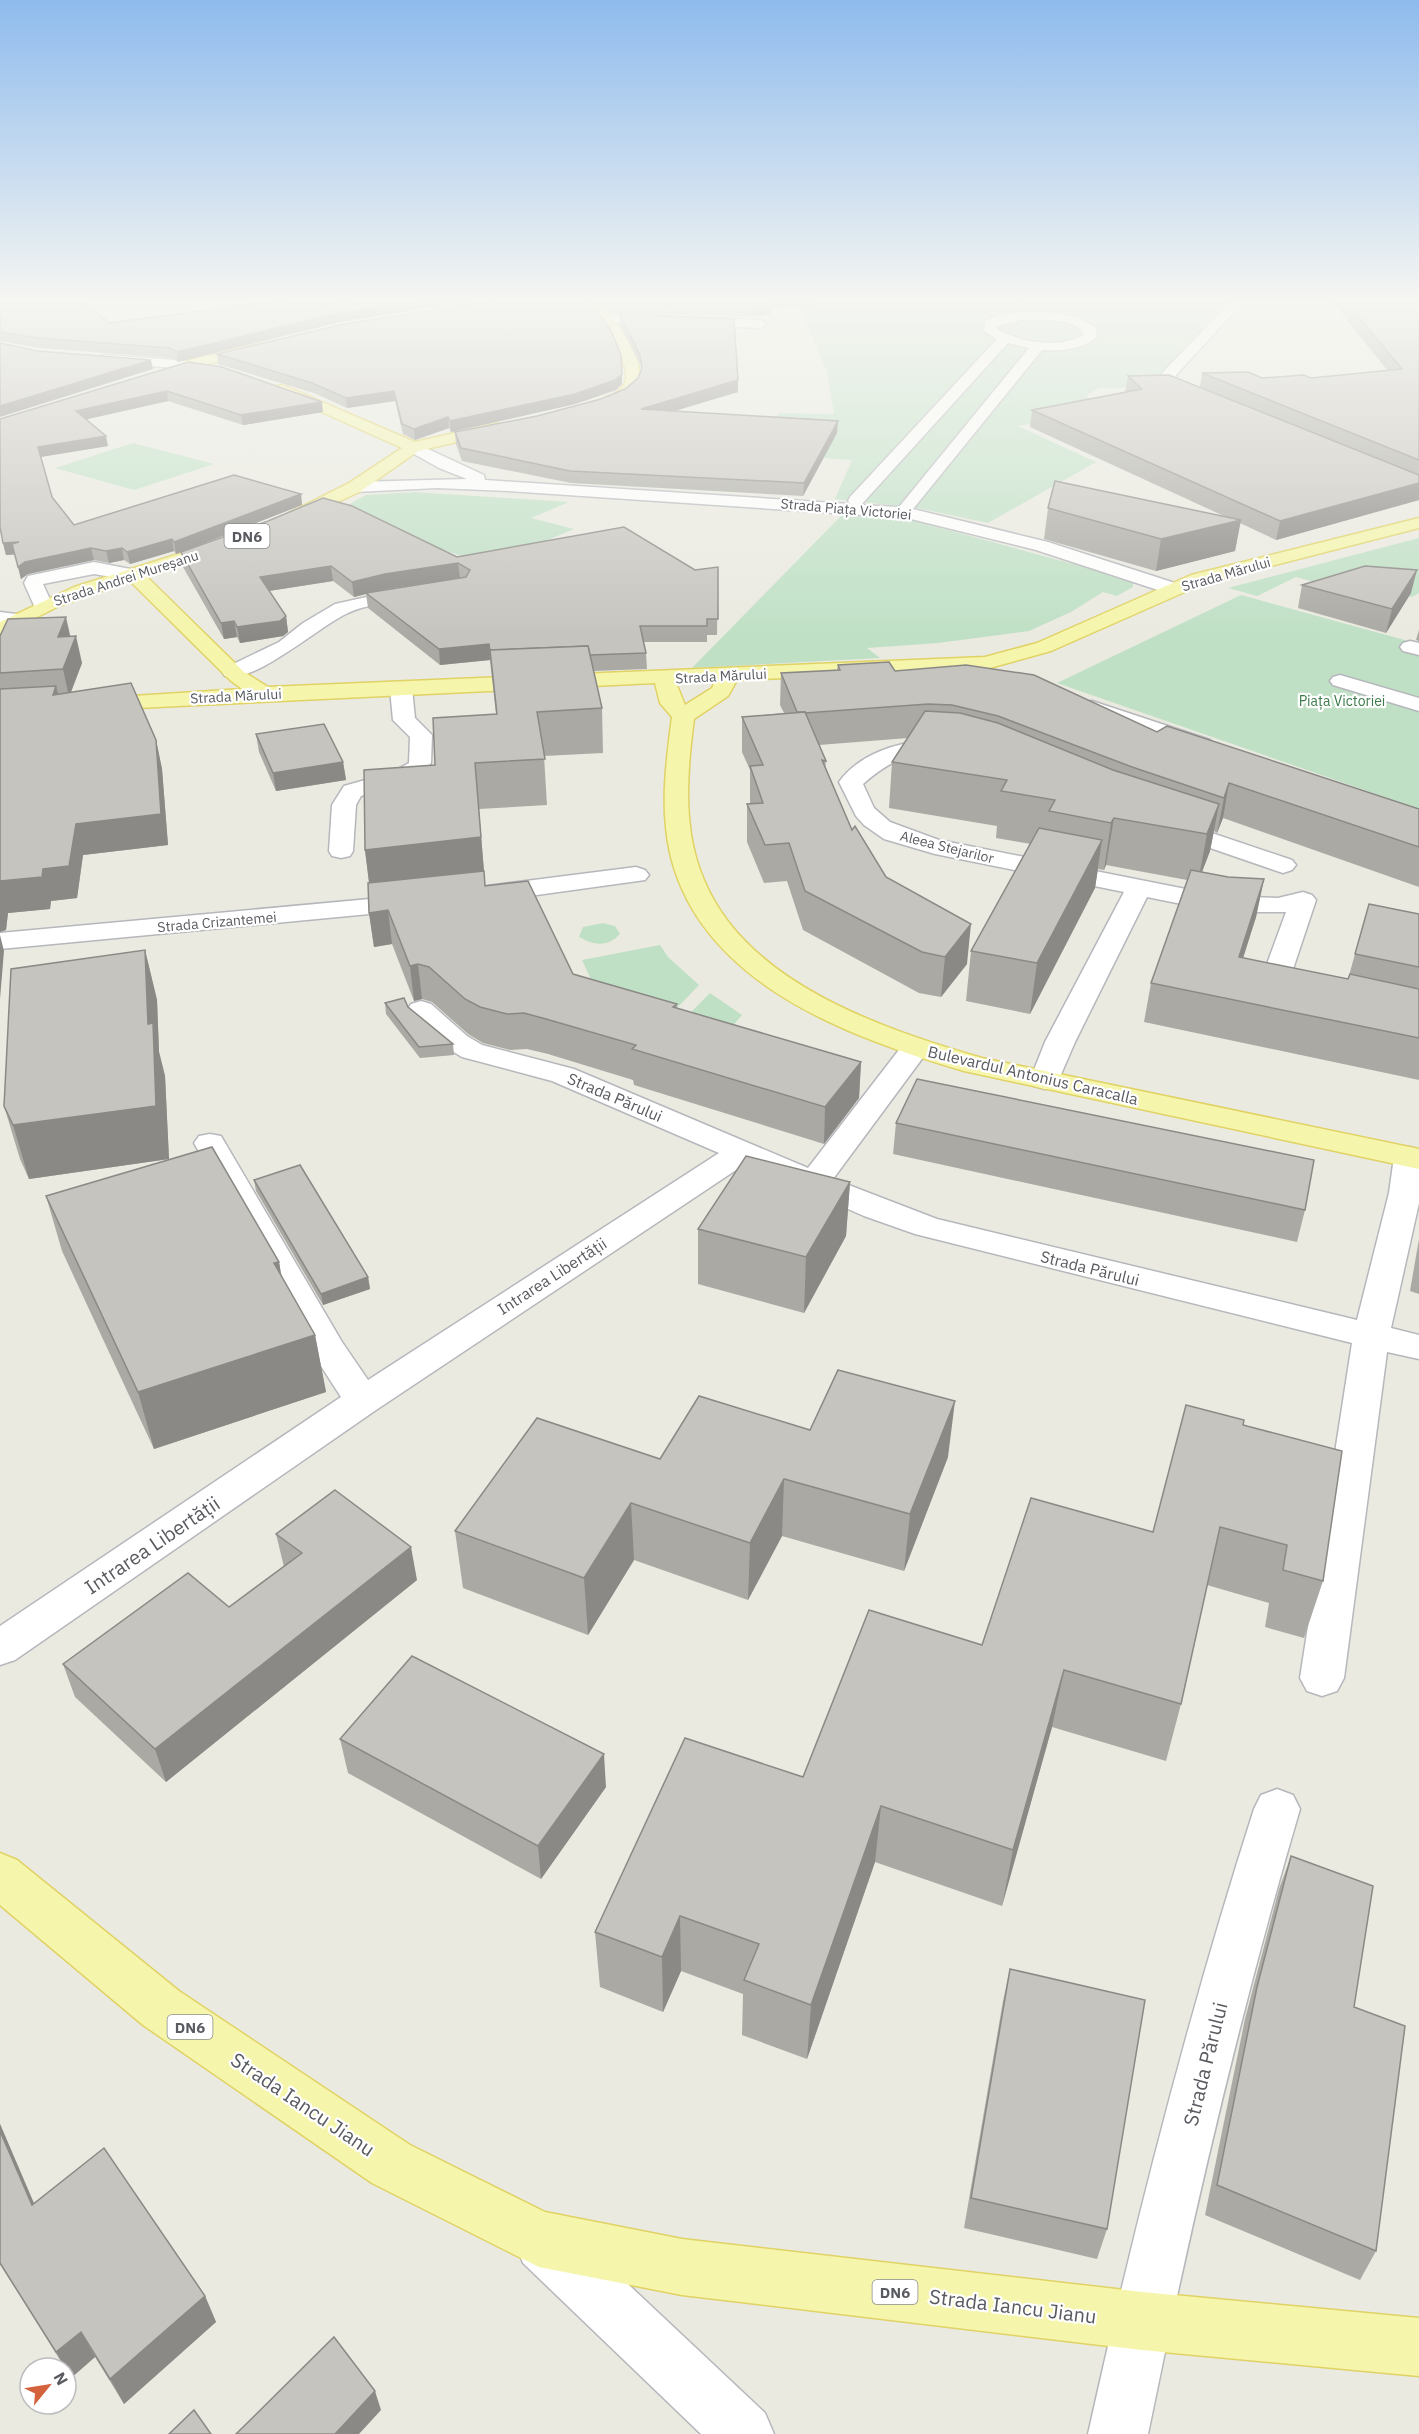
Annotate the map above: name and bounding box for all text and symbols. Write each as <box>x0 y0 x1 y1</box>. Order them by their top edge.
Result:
street label: Strada Piața Victoriei <box>780 494 912 524</box>
road number: DN6 <box>224 524 270 548</box>
street label: Strada Andrei Mureșanu <box>51 546 201 610</box>
street label: Strada Mărului <box>1179 553 1273 595</box>
street label: Strada Mărului <box>675 665 767 687</box>
street label: Strada Mărului <box>190 685 282 707</box>
park label: Piața Victoriei <box>1299 692 1385 710</box>
street label: Aleea Stejarilor <box>898 827 996 867</box>
street label: Strada Crizantemei <box>157 908 277 936</box>
street label: Bulevardul Antonius Caracalla <box>926 1041 1141 1109</box>
street label: Strada Părului <box>564 1068 666 1126</box>
street label: Intrarea Libertății <box>494 1233 611 1320</box>
street label: Strada Părului <box>1038 1246 1142 1290</box>
street label: Intrarea Libertății <box>79 1490 225 1600</box>
street label: Strada Părului <box>1177 1999 1233 2129</box>
road number: DN6 <box>168 2015 213 2039</box>
street label: Strada Iancu Jianu <box>226 2046 380 2162</box>
road number: DN6 <box>872 2280 918 2304</box>
street label: Strada Iancu Jianu <box>928 2282 1098 2330</box>
north arrow <box>18 2356 78 2416</box>
text: N <box>49 2368 73 2389</box>

